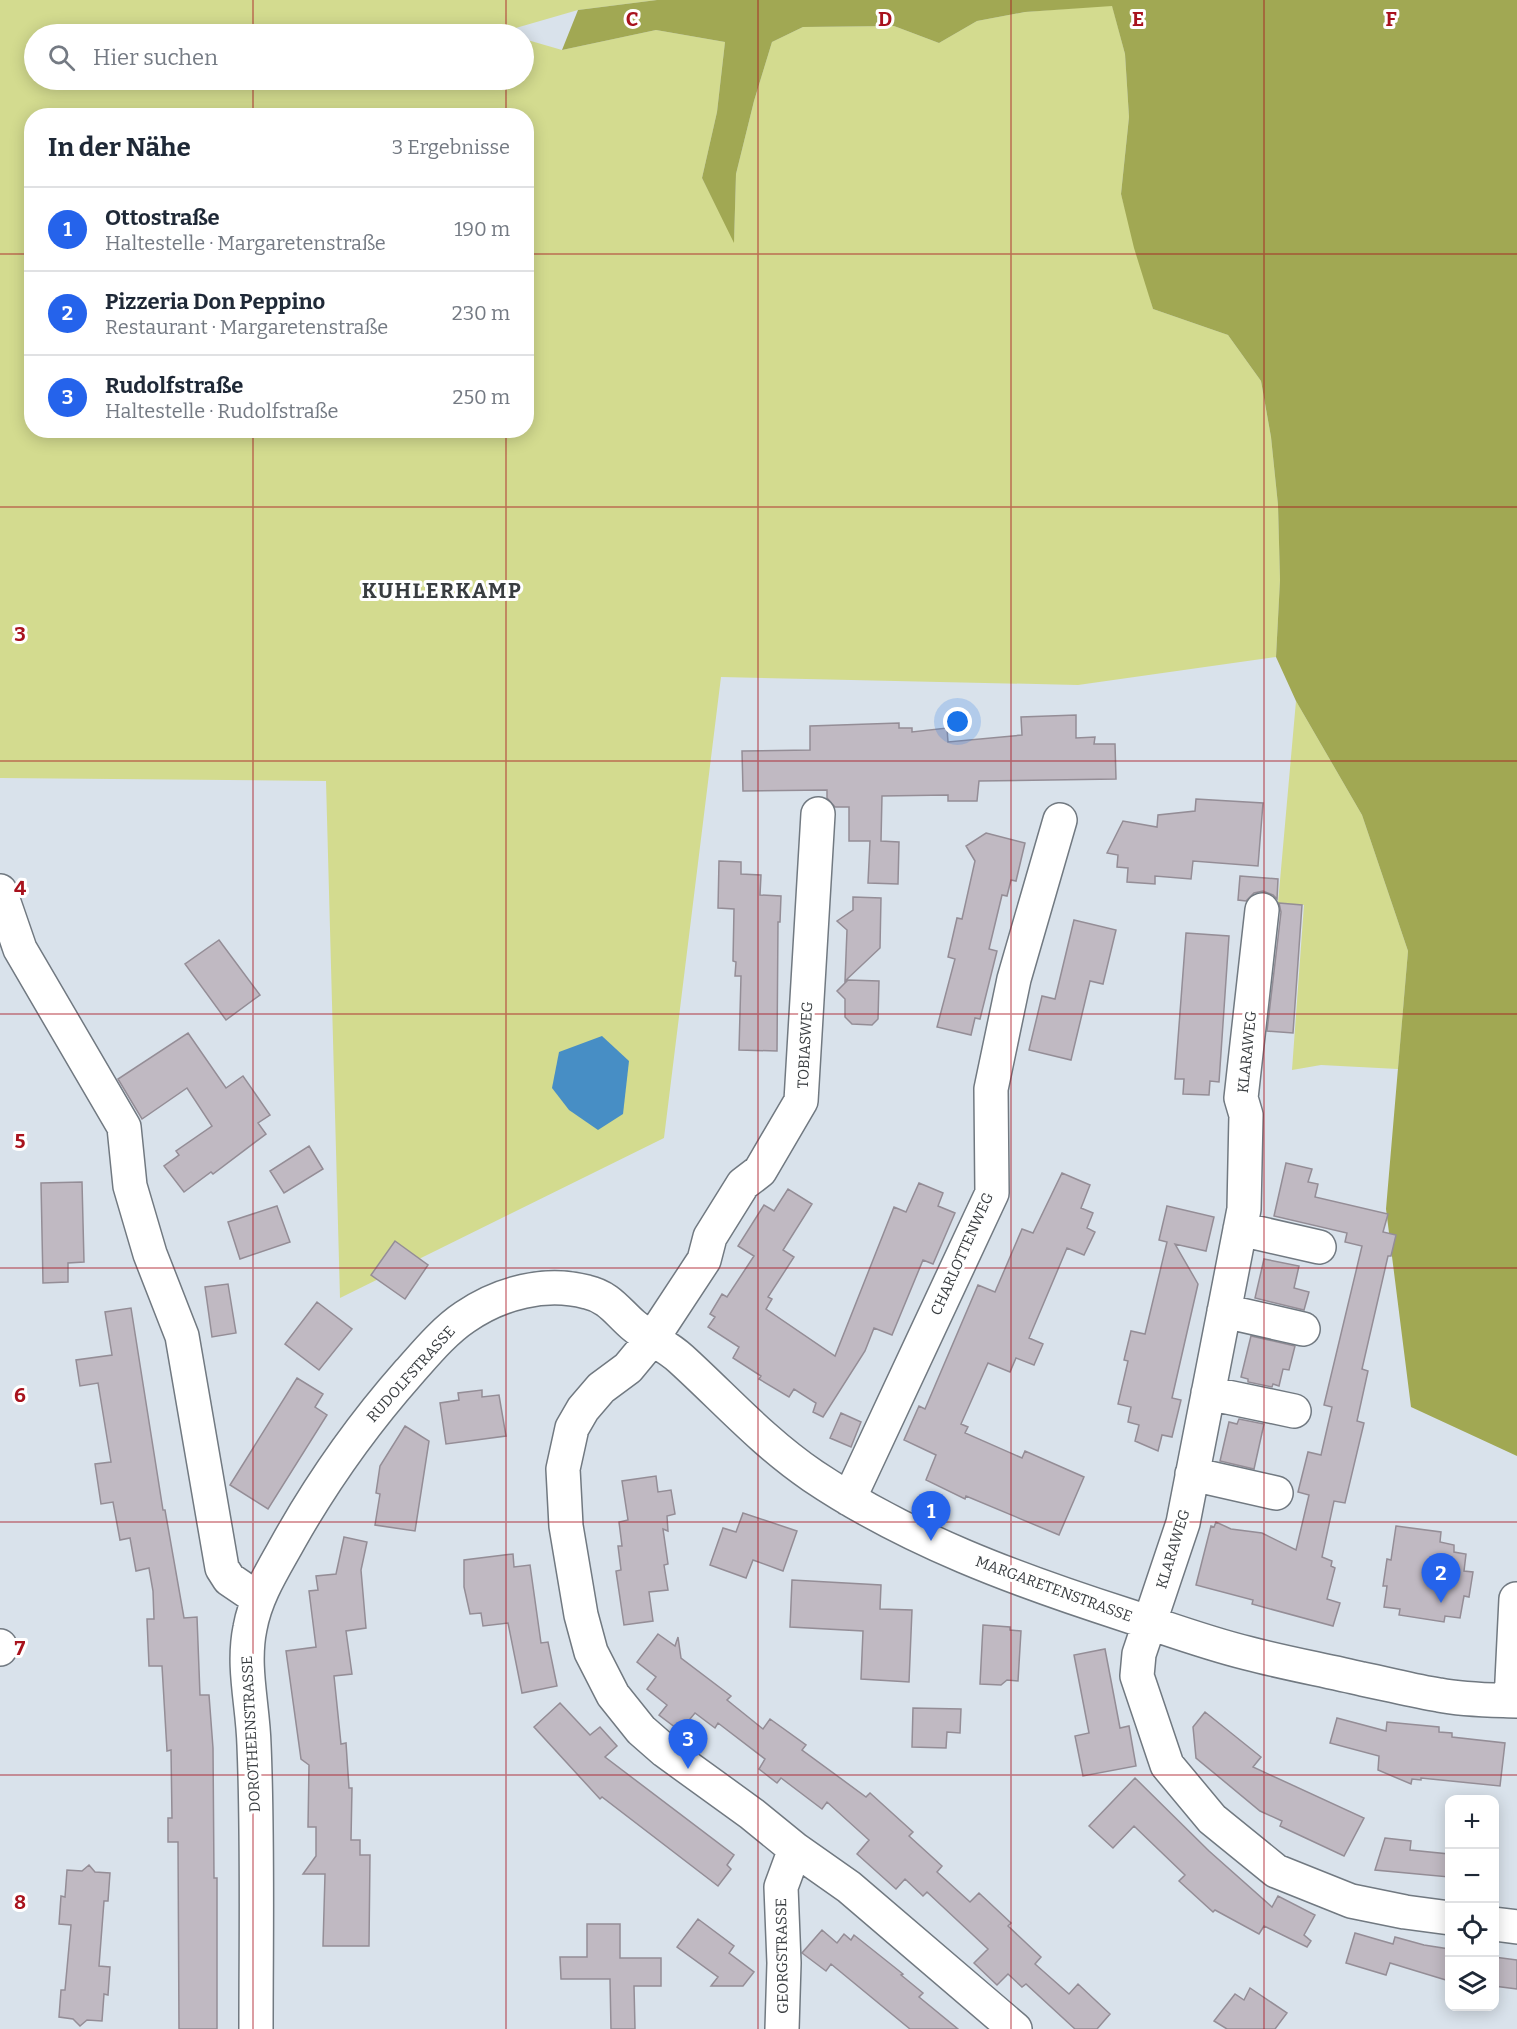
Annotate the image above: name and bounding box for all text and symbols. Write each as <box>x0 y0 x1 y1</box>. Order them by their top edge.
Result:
text: C <box>626 7 638 31</box>
text: D <box>878 7 892 31</box>
text: E <box>1132 7 1144 31</box>
text: F <box>1385 7 1397 31</box>
search box <box>24 24 534 90</box>
icon: search <box>45 41 78 74</box>
text: Hier suchen <box>93 44 218 71</box>
text: In der Nähe <box>48 132 191 163</box>
text: 3 Ergebnisse <box>392 135 510 159</box>
text: Ottostraße <box>105 204 220 231</box>
text: 1 <box>63 217 72 241</box>
text: 190 m <box>454 217 510 241</box>
text: Haltestelle · Margaretenstraße <box>105 231 386 255</box>
text: Pizzeria Don Peppino <box>105 288 325 315</box>
text: 2 <box>62 301 73 325</box>
text: 230 m <box>452 301 510 325</box>
text: Restaurant · Margaretenstraße <box>105 315 388 339</box>
text: Rudolfstraße <box>105 372 243 399</box>
text: 3 <box>62 385 73 409</box>
text: 250 m <box>453 385 510 409</box>
text: Haltestelle · Rudolfstraße <box>105 399 338 423</box>
district label: KUHLERKAMP <box>362 578 522 604</box>
text: 3 <box>14 622 26 646</box>
your location <box>943 707 972 736</box>
text: 4 <box>14 876 26 900</box>
street label: TOBIASWEG <box>794 1001 816 1089</box>
street label: KLARAWEG <box>1234 1010 1260 1094</box>
text: 5 <box>15 1129 26 1153</box>
street label: CHARLOTTENWEG <box>927 1190 997 1318</box>
street label: RUDOLFSTRASSE <box>363 1322 459 1426</box>
text: 6 <box>14 1383 26 1407</box>
pin: 1 <box>912 1492 950 1541</box>
street label: KLARAWEG <box>1152 1507 1194 1591</box>
street label: MARGARETENSTRASSE <box>973 1552 1135 1626</box>
pin: 2 <box>1422 1554 1460 1603</box>
text: 7 <box>15 1636 26 1660</box>
street label: DOROTHEENSTRASSE <box>238 1655 264 1813</box>
pin: 3 <box>668 1720 708 1769</box>
map controls <box>1445 1795 1499 2011</box>
button: + <box>1445 1795 1499 1849</box>
button: − <box>1445 1849 1499 1903</box>
text: 8 <box>14 1890 26 1914</box>
street label: GEORGSTRASSE <box>772 1898 792 2014</box>
button: locate <box>1445 1903 1499 1957</box>
button: layers <box>1445 1957 1499 2011</box>

